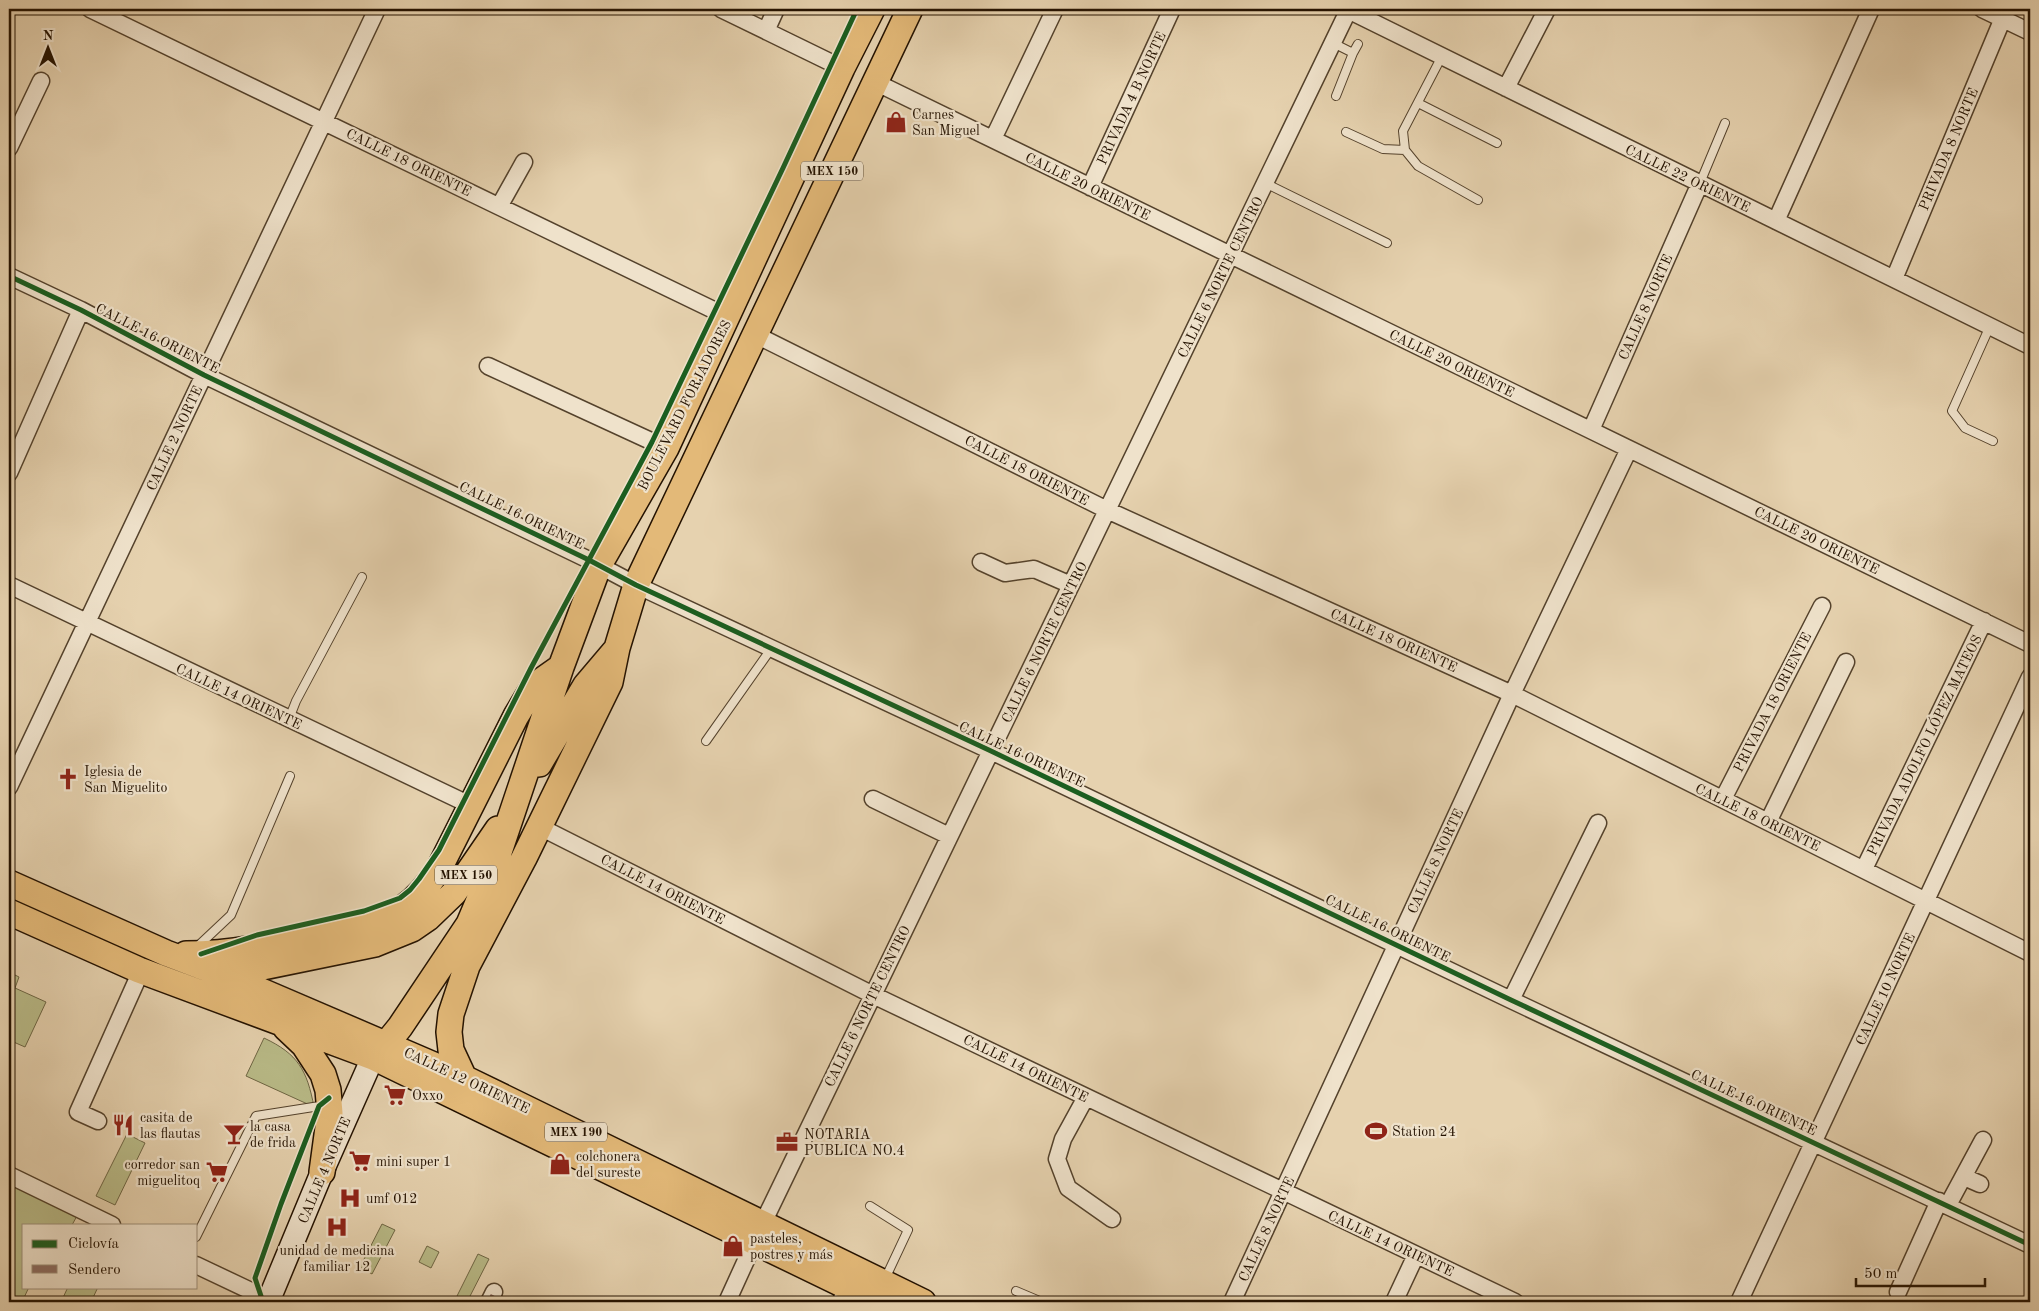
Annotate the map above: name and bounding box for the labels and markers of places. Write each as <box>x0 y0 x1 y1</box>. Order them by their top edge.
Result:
place label: Carnes San Miguel <box>912 108 980 138</box>
shop icon: Carnes San Miguel <box>883 109 909 135</box>
place label: Iglesia de San Miguelito <box>84 765 168 795</box>
church icon: Iglesia de San Miguelito <box>55 766 81 792</box>
supermarket icon: Oxxo <box>382 1082 408 1108</box>
place label: Oxxo <box>412 1089 443 1103</box>
place label: casita de las flautas <box>140 1111 200 1141</box>
restaurant icon: casita de las flautas <box>110 1112 136 1138</box>
sports icon: Station 24 <box>1363 1118 1389 1144</box>
place label: la casa de frida <box>250 1120 296 1150</box>
bar icon: la casa de frida <box>221 1121 247 1147</box>
place label: Station 24 <box>1392 1125 1456 1139</box>
place label: NOTARIA PUBLICA NO.4 <box>804 1128 905 1158</box>
office icon: NOTARIA PUBLICA NO.4 <box>774 1129 800 1155</box>
supermarket icon: mini super 1 <box>347 1148 373 1174</box>
place label: colchonera del sureste <box>576 1150 641 1180</box>
shop icon: colchonera del sureste <box>547 1151 573 1177</box>
place label: mini super 1 <box>376 1155 451 1169</box>
place label: corredor san miguelitoq <box>125 1158 200 1188</box>
supermarket icon: corredor san miguelitoq <box>204 1159 230 1185</box>
hospital icon: umf 012 <box>337 1185 363 1211</box>
place label: umf 012 <box>366 1192 418 1206</box>
hospital icon: unidad de medicina familiar 12 <box>324 1214 350 1240</box>
place label: pasteles, postres y más <box>750 1232 833 1262</box>
shop icon: pasteles, postres y más <box>720 1233 746 1259</box>
place label: unidad de medicina familiar 12 <box>280 1244 395 1274</box>

